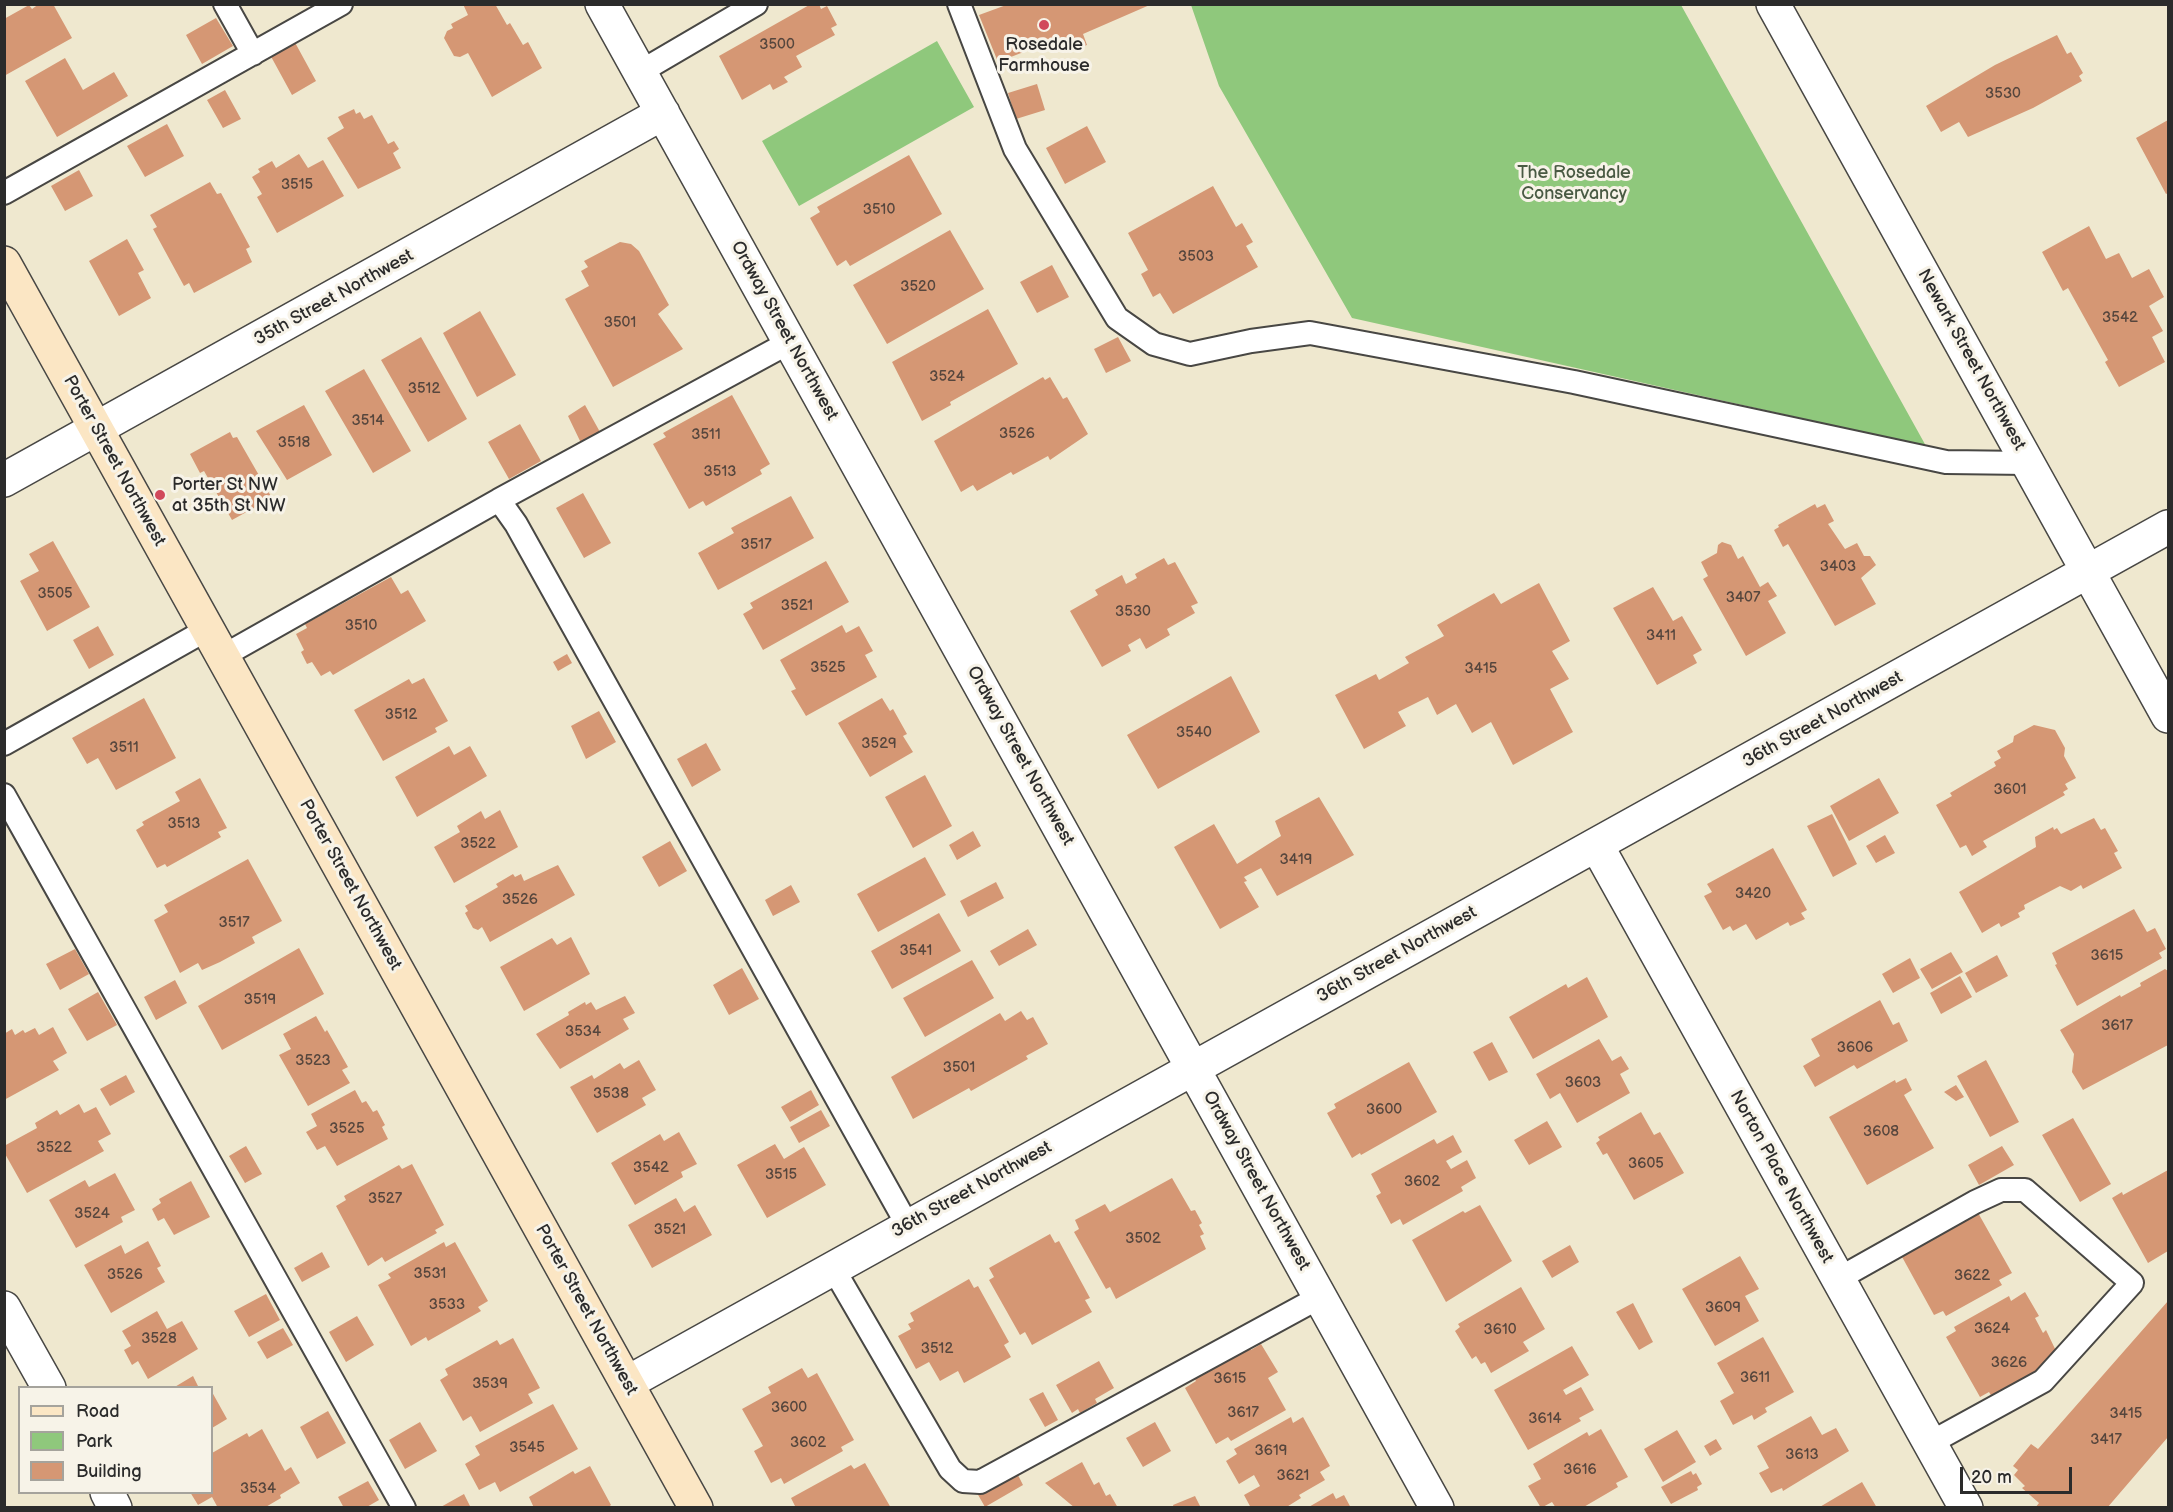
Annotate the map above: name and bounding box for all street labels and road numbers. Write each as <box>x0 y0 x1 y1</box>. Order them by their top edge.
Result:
street label: Ordway Street Northwest <box>726 238 842 424</box>
street label: 35th Street Northwest <box>251 245 417 351</box>
street label: Newark Street Northwest <box>1912 266 2030 454</box>
street label: Porter Street Northwest <box>58 372 170 550</box>
street label: Ordway Street Northwest <box>962 663 1078 849</box>
street label: 36th Street Northwest <box>1739 667 1907 773</box>
street label: Porter Street Northwest <box>294 796 406 974</box>
street label: 36th Street Northwest <box>1313 902 1481 1008</box>
street label: Norton Place Northwest <box>1725 1087 1837 1267</box>
street label: Ordway Street Northwest <box>1198 1088 1314 1274</box>
street label: 36th Street Northwest <box>888 1137 1056 1243</box>
street label: Porter Street Northwest <box>530 1221 642 1399</box>

